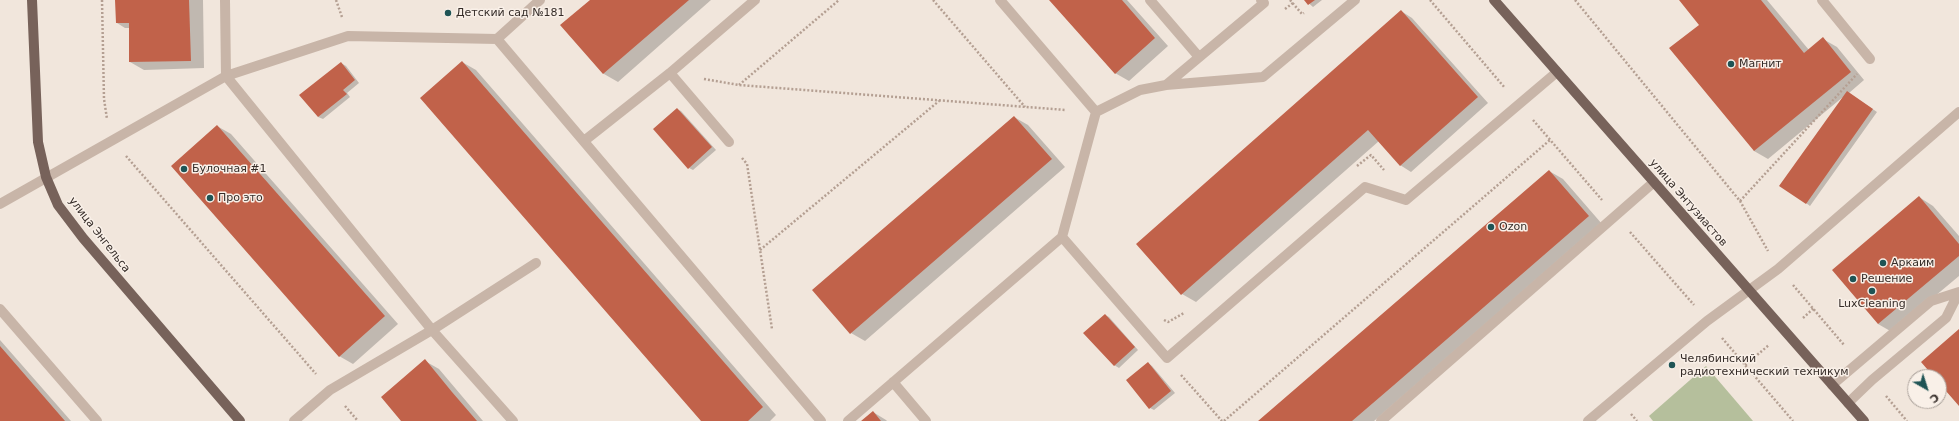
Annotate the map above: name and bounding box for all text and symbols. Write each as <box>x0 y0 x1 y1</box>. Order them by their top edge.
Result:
place label: Детский сад №181 <box>456 6 565 20</box>
marker: Детский сад №181 <box>443 8 453 18</box>
place label: Магнит <box>1739 57 1782 71</box>
marker: Магнит <box>1726 59 1736 69</box>
street label: улица Энтузиастов <box>1646 157 1730 249</box>
place label: Булочная #1 <box>192 162 267 176</box>
marker: Булочная #1 <box>179 164 189 174</box>
place label: Про это <box>218 191 263 205</box>
marker: Про это <box>205 193 215 203</box>
street label: улица Энгельса <box>65 195 133 275</box>
place label: Ozon <box>1499 220 1527 234</box>
marker: Ozon <box>1486 222 1496 232</box>
place label: Аркаим <box>1891 256 1934 270</box>
marker: Аркаим <box>1878 258 1888 268</box>
place label: Решение <box>1861 272 1912 286</box>
marker: Решение <box>1848 274 1858 284</box>
marker: LuxCleaning <box>1867 286 1877 296</box>
place label: LuxCleaning <box>1838 297 1906 311</box>
place label: Челябинский радиотехнический техникум <box>1680 352 1848 378</box>
marker: Челябинский радиотехнический техникум <box>1667 360 1677 370</box>
north arrow <box>1907 369 1947 409</box>
text: С <box>1927 390 1941 406</box>

